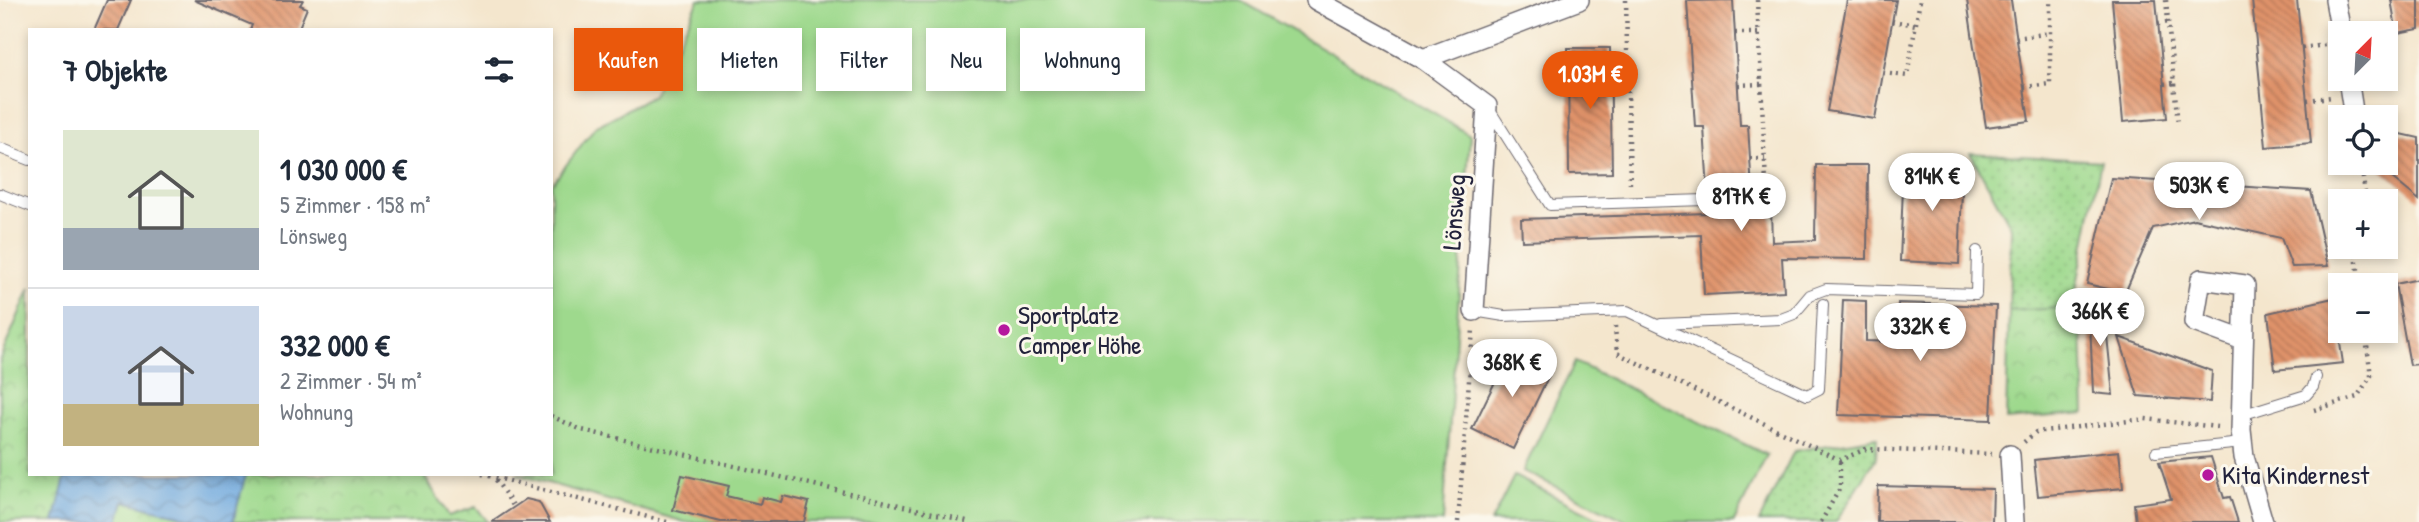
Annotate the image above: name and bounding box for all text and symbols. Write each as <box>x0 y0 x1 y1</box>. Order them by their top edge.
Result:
north arrow <box>2328 21 2398 91</box>
map controls <box>2328 21 2398 343</box>
chip: Kaufen <box>574 28 683 91</box>
chip: Mieten <box>697 28 802 91</box>
chip: Filter <box>816 28 912 91</box>
chip: Neu <box>926 28 1006 91</box>
chip: Wohnung <box>1020 28 1145 91</box>
text: 7 Objekte <box>63 50 168 90</box>
icon: filters <box>480 51 518 89</box>
pin: 1.03M € <box>1525 52 1655 111</box>
text: 1.03M € <box>1558 58 1622 89</box>
button: locate <box>2328 105 2398 175</box>
text: 1 030 000 € <box>280 149 407 189</box>
pin: 814K € <box>1875 154 1989 213</box>
icon: home <box>119 158 203 242</box>
text: 814K € <box>1904 160 1960 191</box>
pin: 503K € <box>2142 162 2256 222</box>
text: 503K € <box>2170 169 2228 200</box>
street label: Lönsweg <box>1433 173 1474 251</box>
pin: 817K € <box>1684 174 1798 233</box>
text: 817K € <box>1712 180 1770 211</box>
text: 5 Zimmer · 158 m² <box>280 189 431 220</box>
button: + <box>2328 189 2398 259</box>
text: Lönsweg <box>280 220 347 251</box>
button: − <box>2328 273 2398 343</box>
pin: 366K € <box>2043 288 2157 348</box>
text: 366K € <box>2071 295 2129 326</box>
place label: Sportplatz Camper Höhe <box>1018 297 1142 362</box>
pin: 332K € <box>1863 304 1977 363</box>
text: 332K € <box>1890 310 1950 341</box>
marker: Sportplatz Camper Höhe <box>996 322 1012 338</box>
text: 332 000 € <box>280 325 389 365</box>
icon: home <box>119 334 203 418</box>
pin: 368K € <box>1455 340 1569 399</box>
text: 368K € <box>1483 346 1541 377</box>
text: 2 Zimmer · 54 m² <box>280 365 422 396</box>
text: Wohnung <box>280 396 353 427</box>
place label: Kita Kindernest <box>2222 457 2370 492</box>
marker: Kita Kindernest <box>2200 467 2216 483</box>

